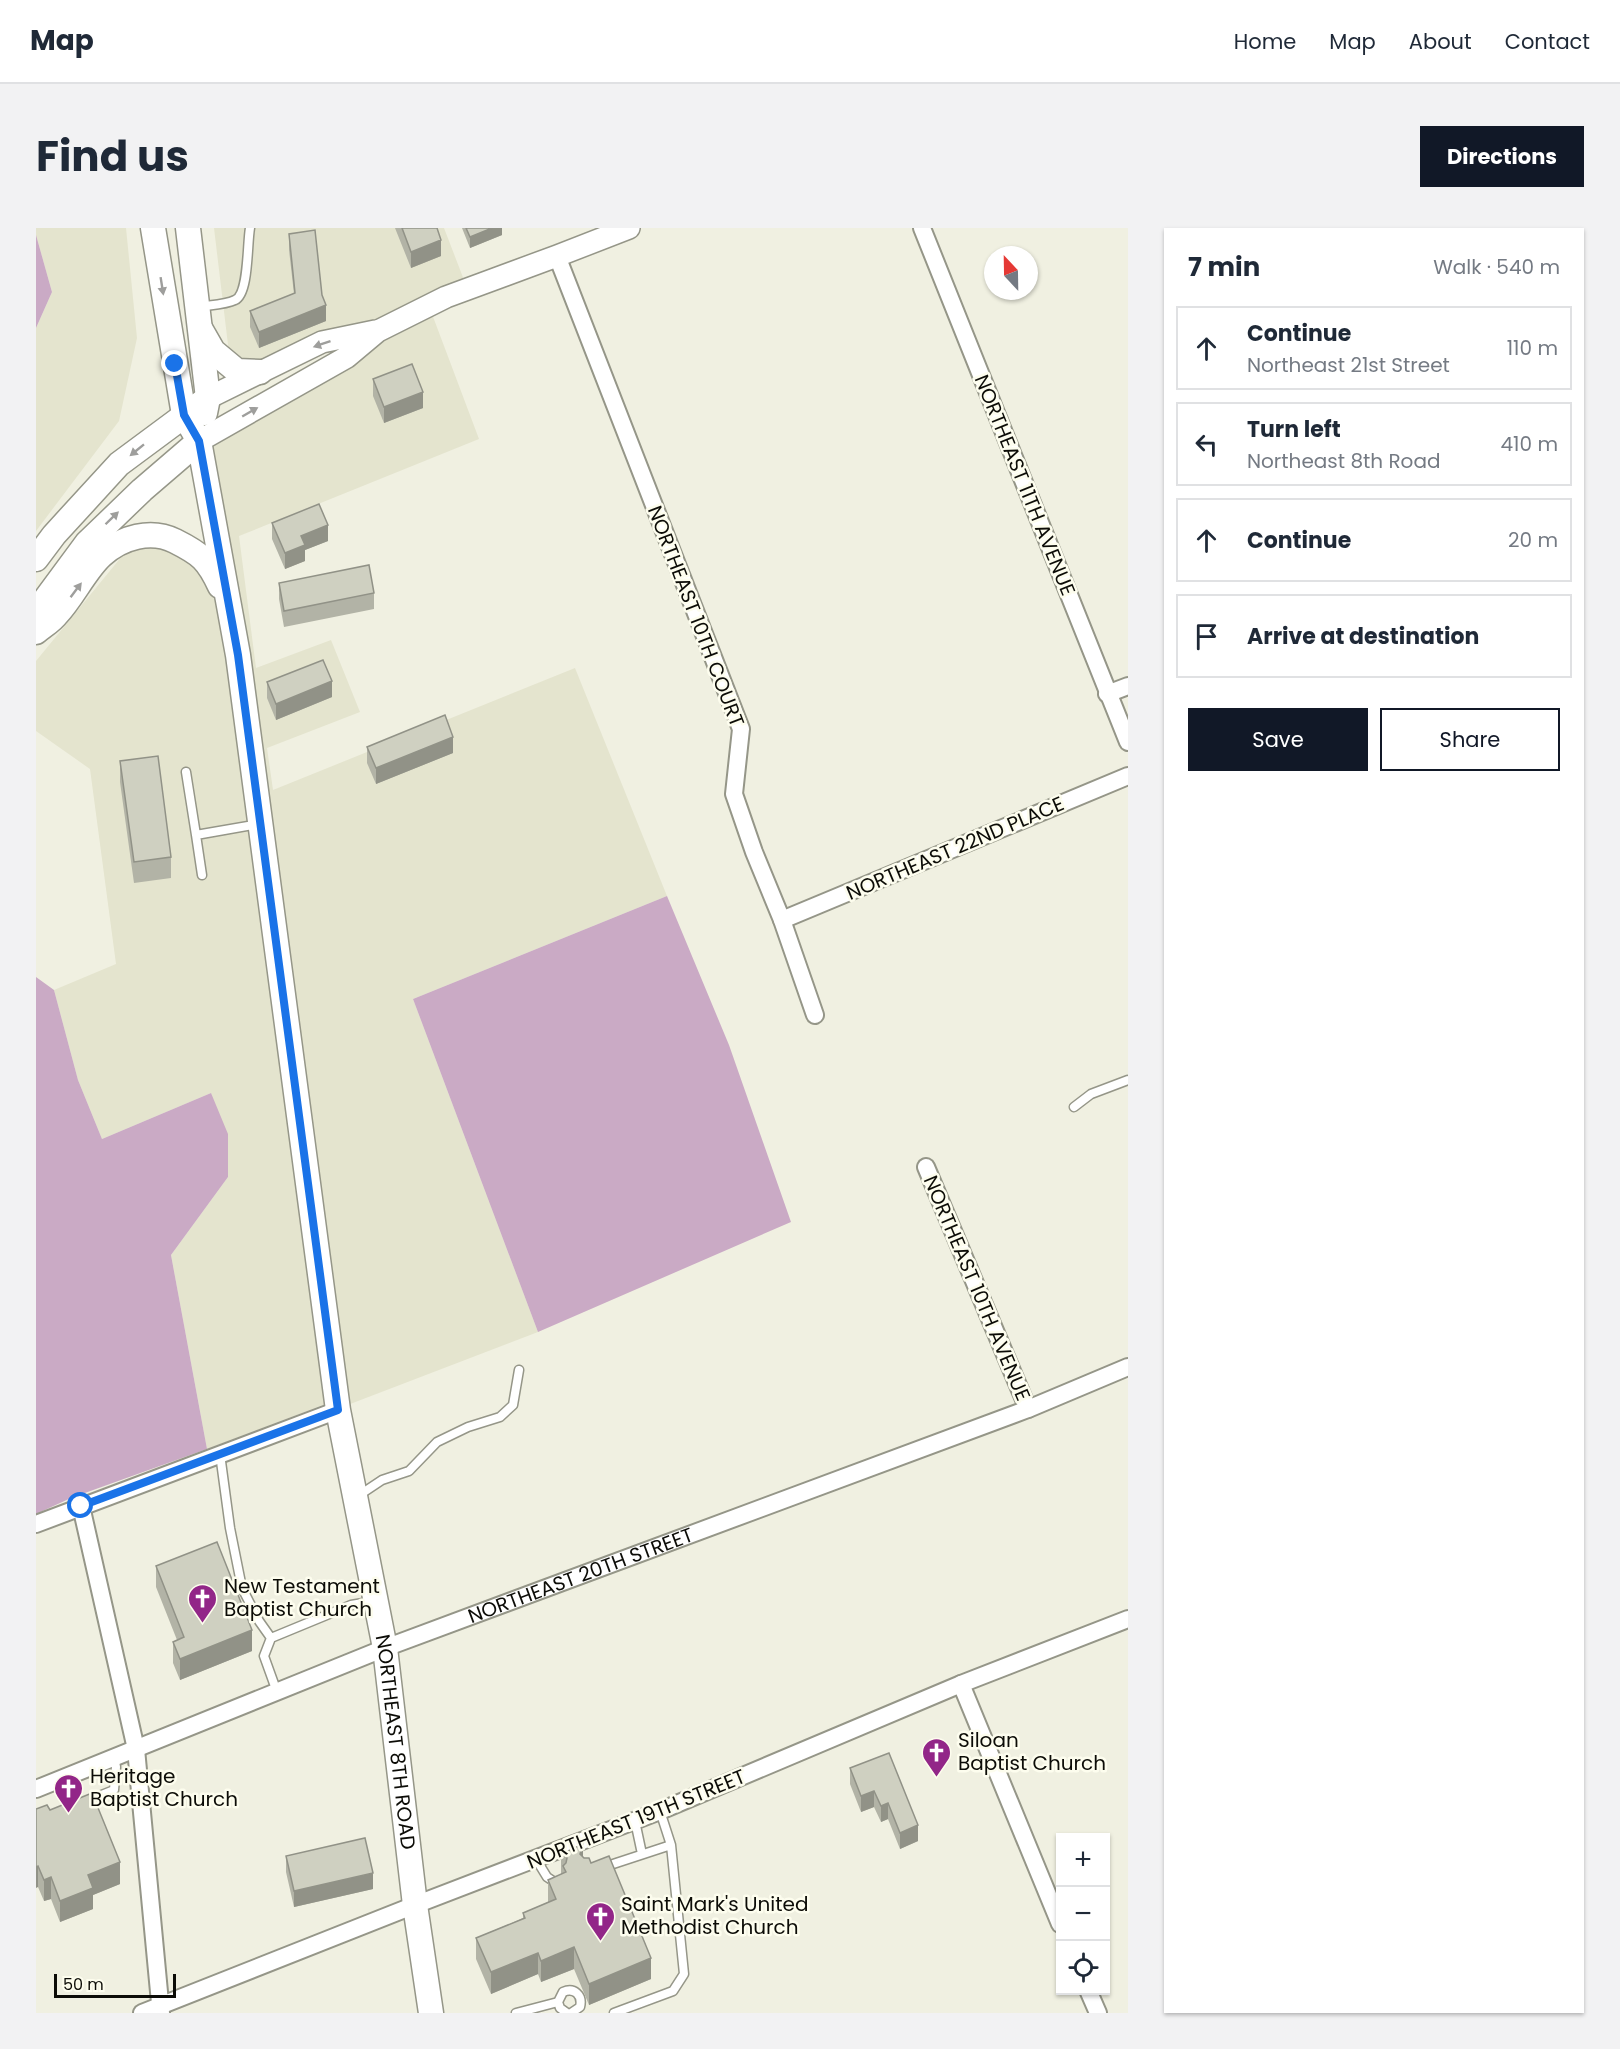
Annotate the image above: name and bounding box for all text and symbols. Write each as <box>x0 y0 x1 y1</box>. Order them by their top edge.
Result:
text: Map <box>30 21 94 60</box>
text: Home <box>1234 27 1296 56</box>
text: Map <box>1329 27 1376 56</box>
text: About <box>1409 27 1472 56</box>
text: Contact <box>1505 27 1590 56</box>
button: Directions <box>1420 126 1584 187</box>
text: Find us <box>36 127 189 186</box>
north arrow <box>984 246 1038 300</box>
text: 7 min <box>1188 249 1260 285</box>
text: Walk · 540 m <box>1433 253 1560 281</box>
one-way arrow <box>158 276 167 295</box>
text: Continue <box>1247 318 1351 349</box>
icon: ahead <box>1190 332 1223 365</box>
text: 110 m <box>1507 334 1558 362</box>
one-way arrow <box>312 339 330 349</box>
route end <box>161 350 187 376</box>
text: Northeast 21st Street <box>1247 351 1450 379</box>
street label: NORTHEAST 11TH AVENUE <box>968 370 1082 600</box>
one-way arrow <box>242 407 258 418</box>
text: Turn left <box>1247 414 1341 445</box>
icon: left <box>1190 428 1223 461</box>
text: 410 m <box>1501 430 1558 458</box>
one-way arrow <box>129 443 144 456</box>
text: Northeast 8th Road <box>1247 447 1440 475</box>
street label: NORTHEAST 10TH COURT <box>641 501 751 731</box>
one-way arrow <box>105 512 119 526</box>
icon: ahead <box>1190 524 1223 557</box>
text: Continue <box>1247 525 1351 556</box>
text: 20 m <box>1508 526 1558 554</box>
one-way arrow <box>69 582 81 597</box>
icon: arrive <box>1190 620 1223 653</box>
text: Arrive at destination <box>1247 621 1479 652</box>
button: Save <box>1188 708 1368 771</box>
button: Share <box>1380 708 1560 771</box>
street label: NORTHEAST 22ND PLACE <box>842 789 1068 907</box>
street label: NORTHEAST 10TH AVENUE <box>917 1171 1037 1405</box>
route start <box>67 1492 93 1518</box>
street label: NORTHEAST 20TH STREET <box>464 1521 697 1630</box>
place label: New Testament Baptist Church <box>224 1572 380 1623</box>
church icon: New Testament Baptist Church <box>187 1582 219 1624</box>
street label: NORTHEAST 8TH ROAD <box>369 1632 422 1851</box>
place label: Siloan Baptist Church <box>958 1726 1106 1777</box>
church icon: Siloan Baptist Church <box>921 1736 953 1778</box>
place label: Heritage Baptist Church <box>90 1762 238 1813</box>
street label: NORTHEAST 19TH STREET <box>523 1762 750 1876</box>
church icon: Heritage Baptist Church <box>53 1772 85 1814</box>
map controls <box>1056 1833 1110 1995</box>
button: + <box>1056 1833 1110 1887</box>
button: − <box>1056 1887 1110 1941</box>
place label: Saint Mark's United Methodist Church <box>621 1890 808 1941</box>
church icon: Saint Mark's United Methodist Church <box>584 1900 616 1942</box>
button: locate <box>1056 1941 1110 1995</box>
scale bar <box>54 1971 176 1998</box>
text: 50 m <box>63 1973 104 1996</box>

